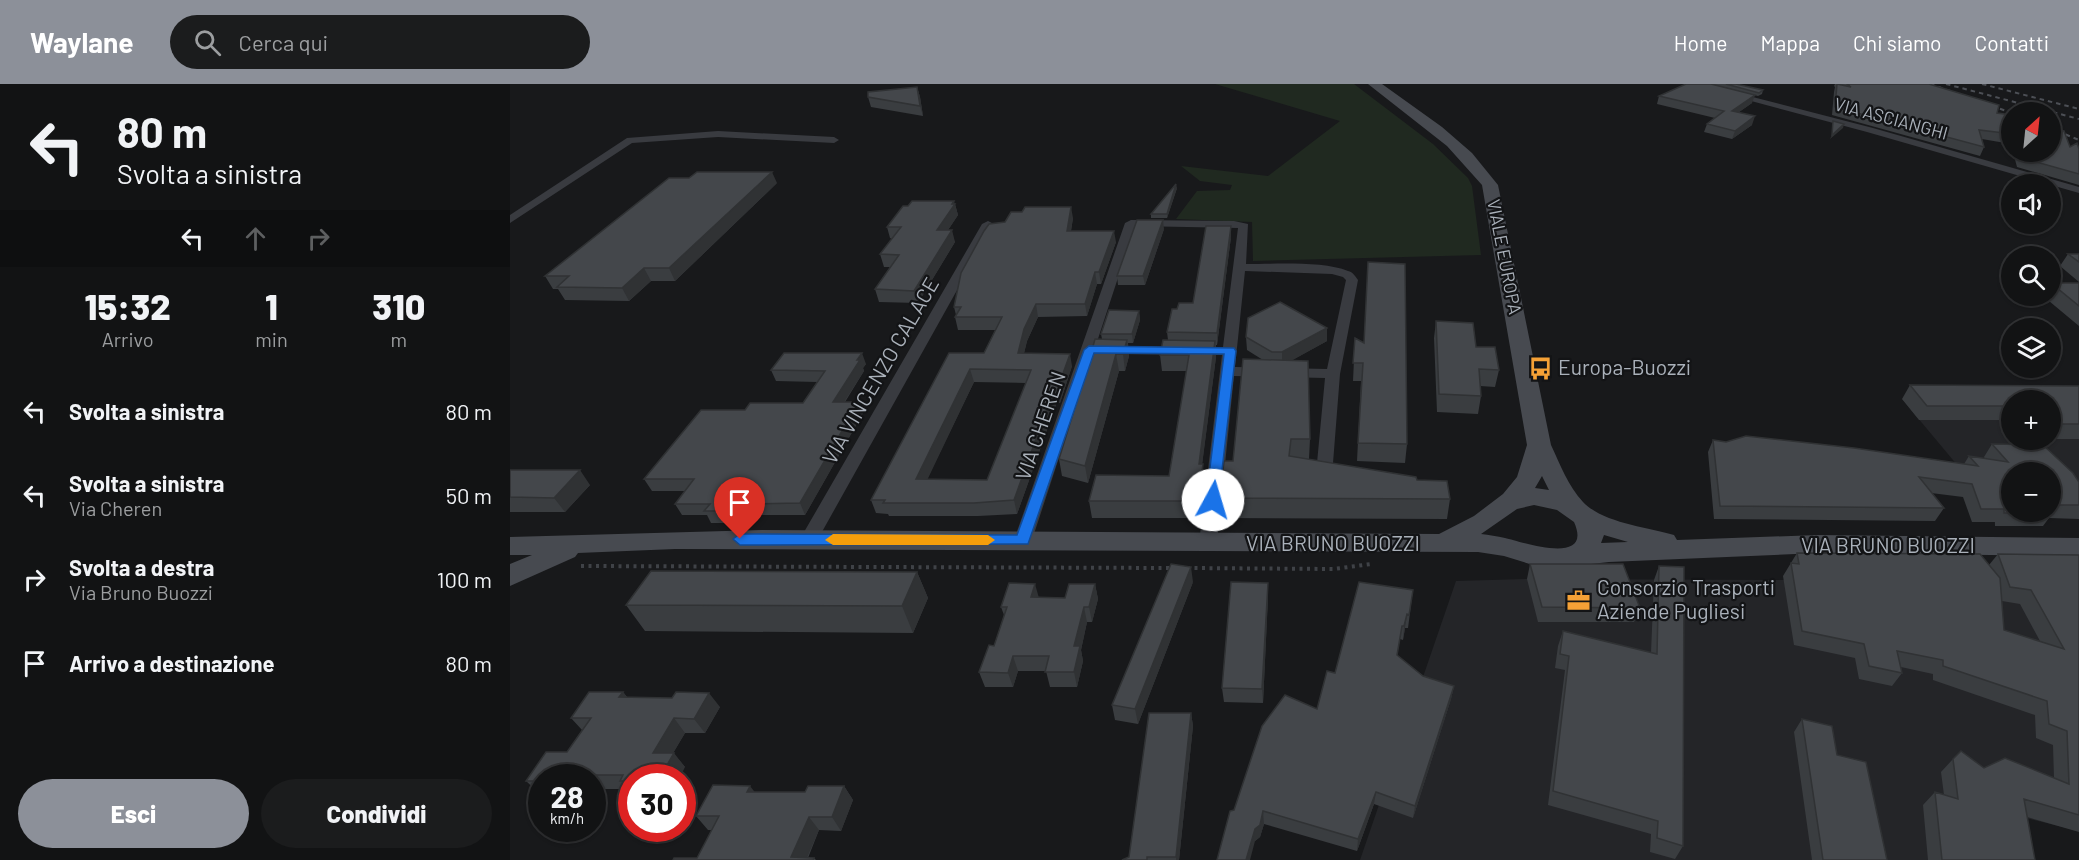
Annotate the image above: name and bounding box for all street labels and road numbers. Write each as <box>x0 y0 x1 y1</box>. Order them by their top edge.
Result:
street label: VIA ASCIANGHI <box>1832 92 1950 144</box>
street label: VIALE EUROPA <box>1483 197 1527 316</box>
street label: VIA VINCENZO CALACE <box>816 272 943 468</box>
street label: VIA CHEREN <box>1009 368 1070 483</box>
street label: VIA BRUNO BUOZZI <box>1246 530 1420 555</box>
street label: VIA BRUNO BUOZZI <box>1801 532 1975 557</box>

